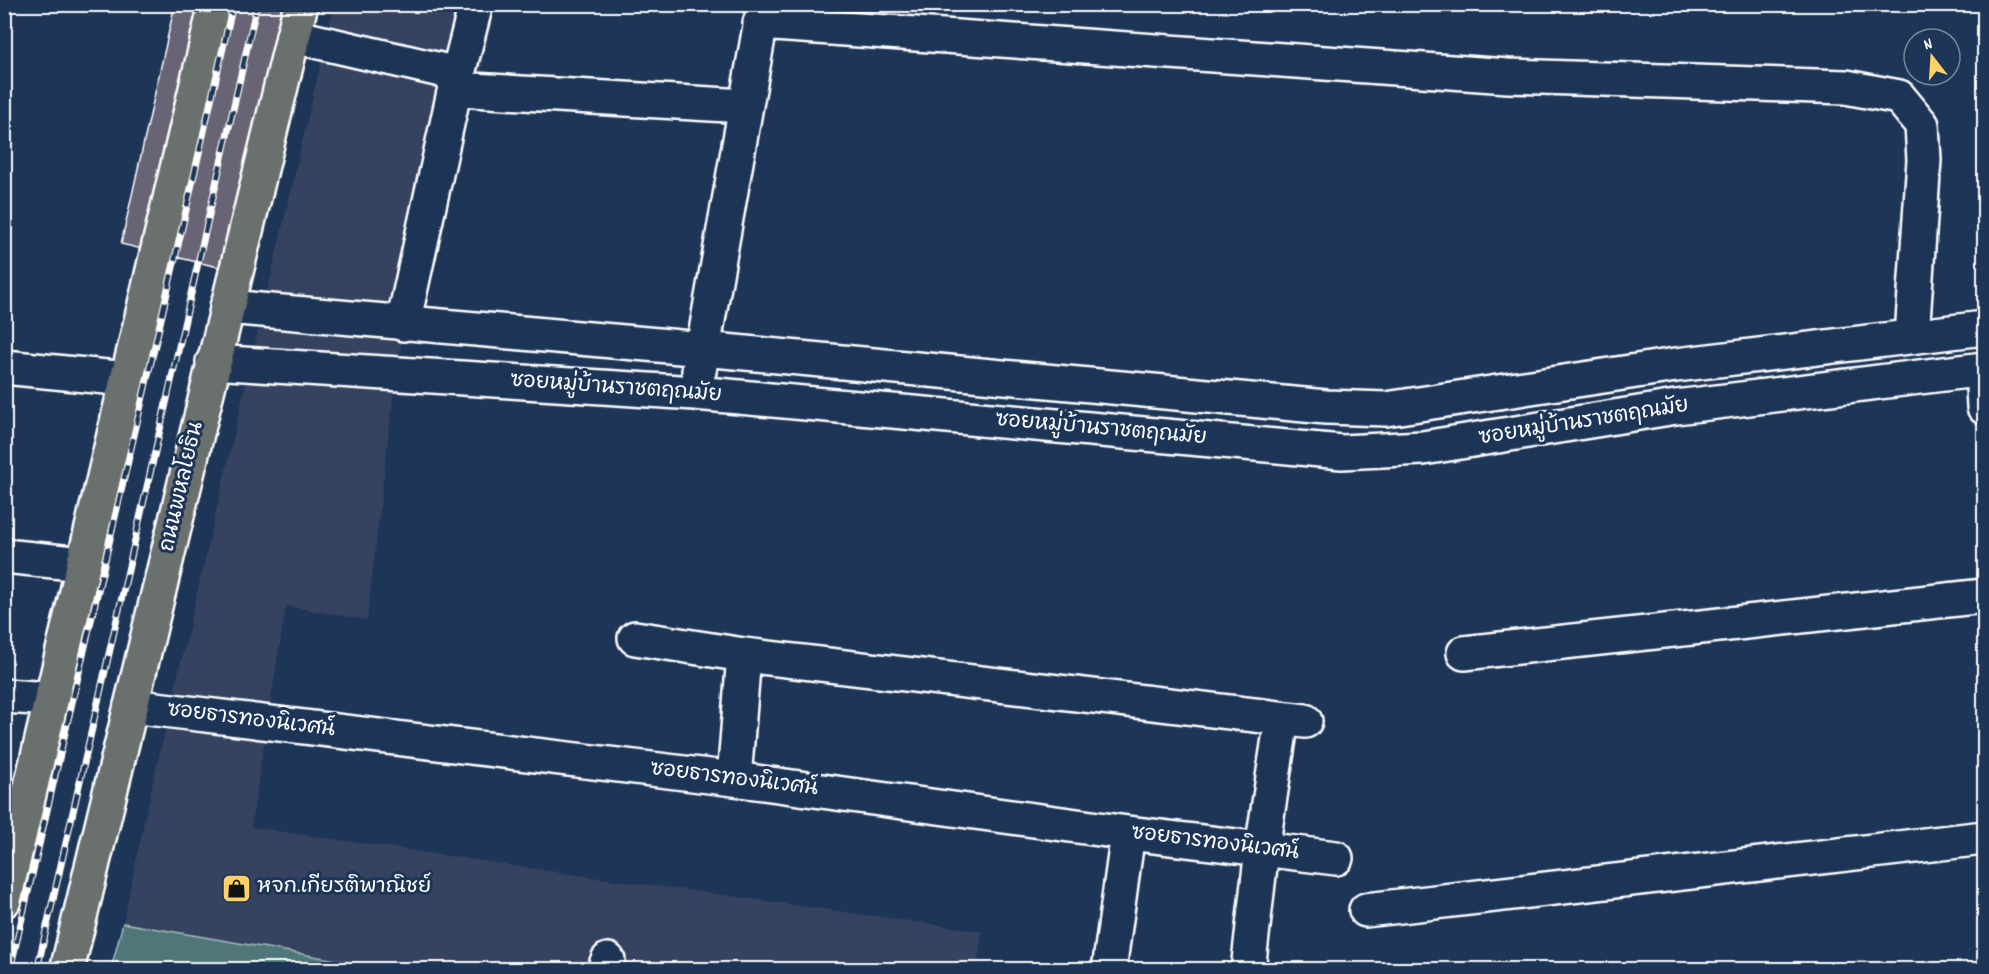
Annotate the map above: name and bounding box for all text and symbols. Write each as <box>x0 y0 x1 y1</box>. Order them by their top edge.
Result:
north arrow <box>1902 27 1962 87</box>
text: N <box>1921 33 1936 57</box>
street label: ซอยหมู่บ้านราชตฤณมัย <box>509 366 723 411</box>
street label: ซอยหมู่บ้านราชตฤณมัย <box>1477 391 1691 454</box>
street label: ซอยหมู่บ้านราชตฤณมัย <box>994 405 1208 454</box>
street label: ถนนพหลโยธิน <box>153 419 213 555</box>
street label: ซอยธารทองนิเวศน์ <box>165 695 337 746</box>
street label: ซอยธารทองนิเวศน์ <box>648 754 820 805</box>
street label: ซอยธารทองนิเวศน์ <box>1129 818 1301 869</box>
shop icon: หจก.เกียรติพาณิชย์ <box>220 872 252 904</box>
place label: หจก.เกียรติพาณิชย์ <box>257 872 431 903</box>

